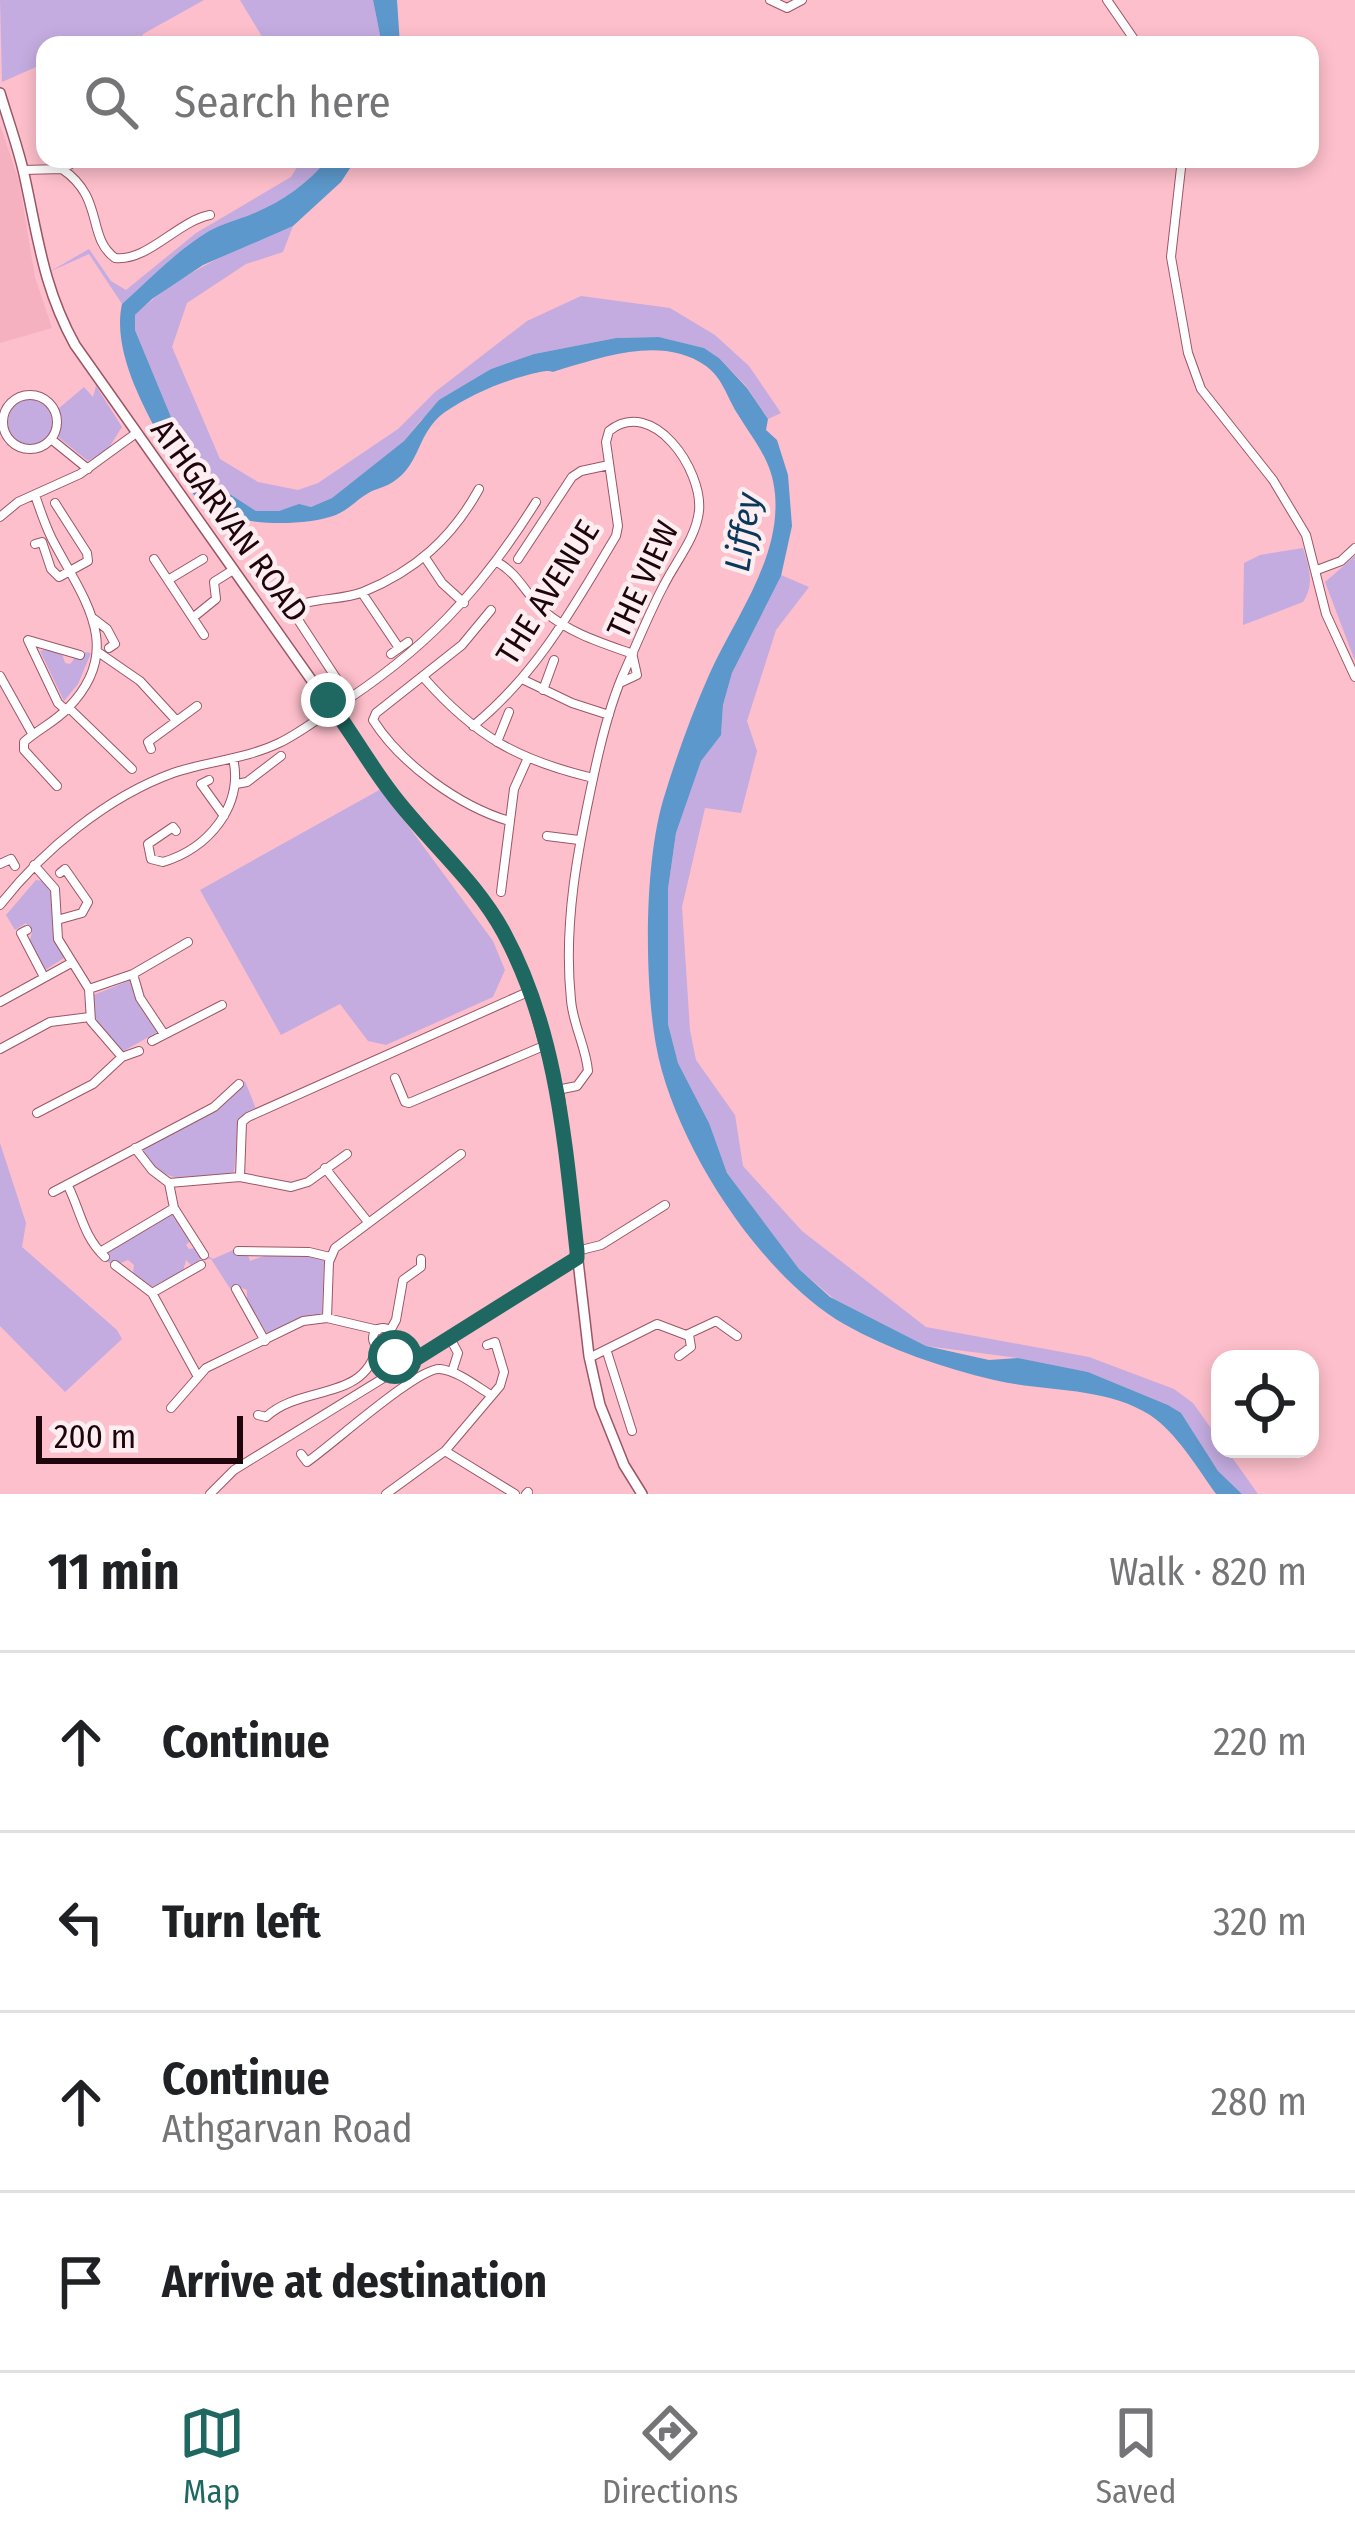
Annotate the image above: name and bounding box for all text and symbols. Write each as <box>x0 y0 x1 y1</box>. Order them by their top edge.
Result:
search box <box>36 36 1319 168</box>
icon: search <box>78 69 144 135</box>
text: Search here <box>174 75 391 129</box>
street label: ATHGARVAN ROAD <box>142 411 316 630</box>
water label: Liffey <box>715 489 771 574</box>
street label: THE AVENUE <box>488 513 608 672</box>
street label: THE VIEW <box>599 515 687 644</box>
route end <box>301 673 355 727</box>
route start <box>368 1330 422 1384</box>
map controls <box>1211 1350 1319 1458</box>
button: locate <box>1211 1350 1319 1458</box>
scale bar <box>36 1410 243 1463</box>
text: 200 m <box>54 1417 136 1457</box>
text: 11 min <box>48 1541 180 1603</box>
text: Walk · 820 m <box>1109 1549 1307 1595</box>
icon: ahead <box>48 1709 114 1775</box>
text: Continue <box>162 1715 330 1769</box>
text: 220 m <box>1213 1719 1307 1765</box>
icon: left <box>48 1889 114 1955</box>
text: Turn left <box>162 1895 321 1949</box>
text: 320 m <box>1213 1899 1307 1945</box>
text: Continue <box>162 2052 330 2106</box>
icon: ahead <box>48 2069 114 2135</box>
text: 280 m <box>1211 2079 1307 2125</box>
text: Athgarvan Road <box>162 2106 413 2152</box>
icon: arrive <box>48 2249 114 2315</box>
text: Arrive at destination <box>162 2255 547 2309</box>
tab: Map <box>179 2400 245 2512</box>
tab: Directions <box>602 2400 738 2512</box>
tab: Saved <box>1096 2400 1176 2512</box>

